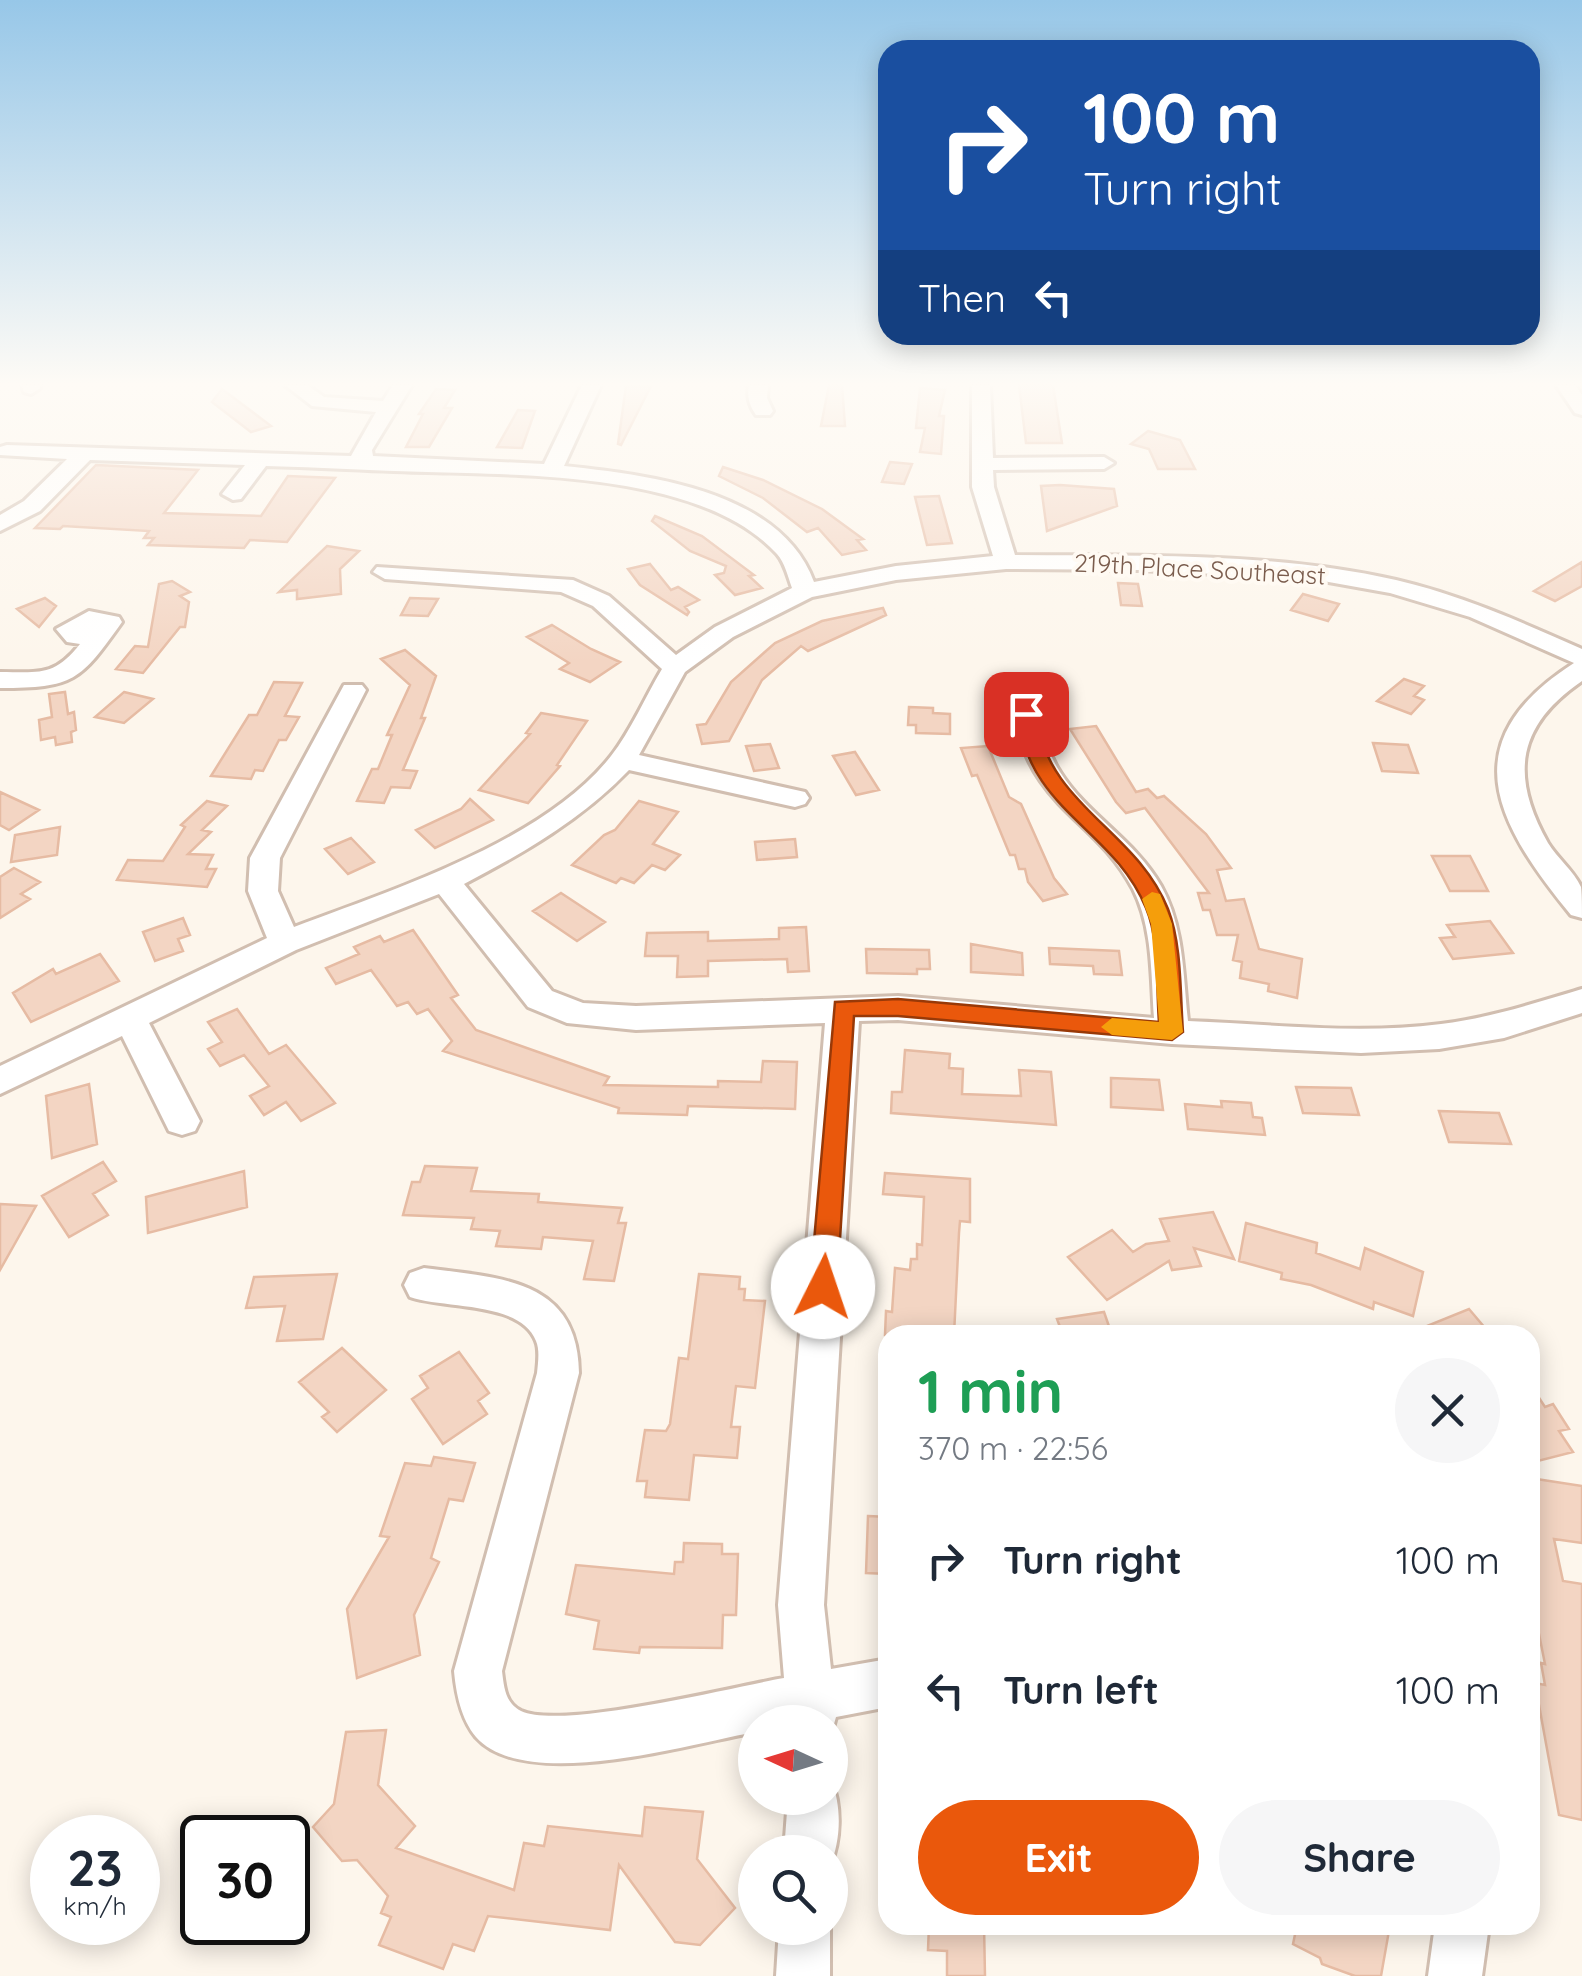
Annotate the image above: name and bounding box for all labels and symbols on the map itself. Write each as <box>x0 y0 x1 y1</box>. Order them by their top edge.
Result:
street label: 219th Place Southeast <box>1073 546 1327 591</box>
pin <box>984 672 1069 757</box>
position arrow <box>771 1235 875 1339</box>
north arrow <box>738 1705 848 1815</box>
speed limit sign: 30 <box>180 1815 310 1945</box>

